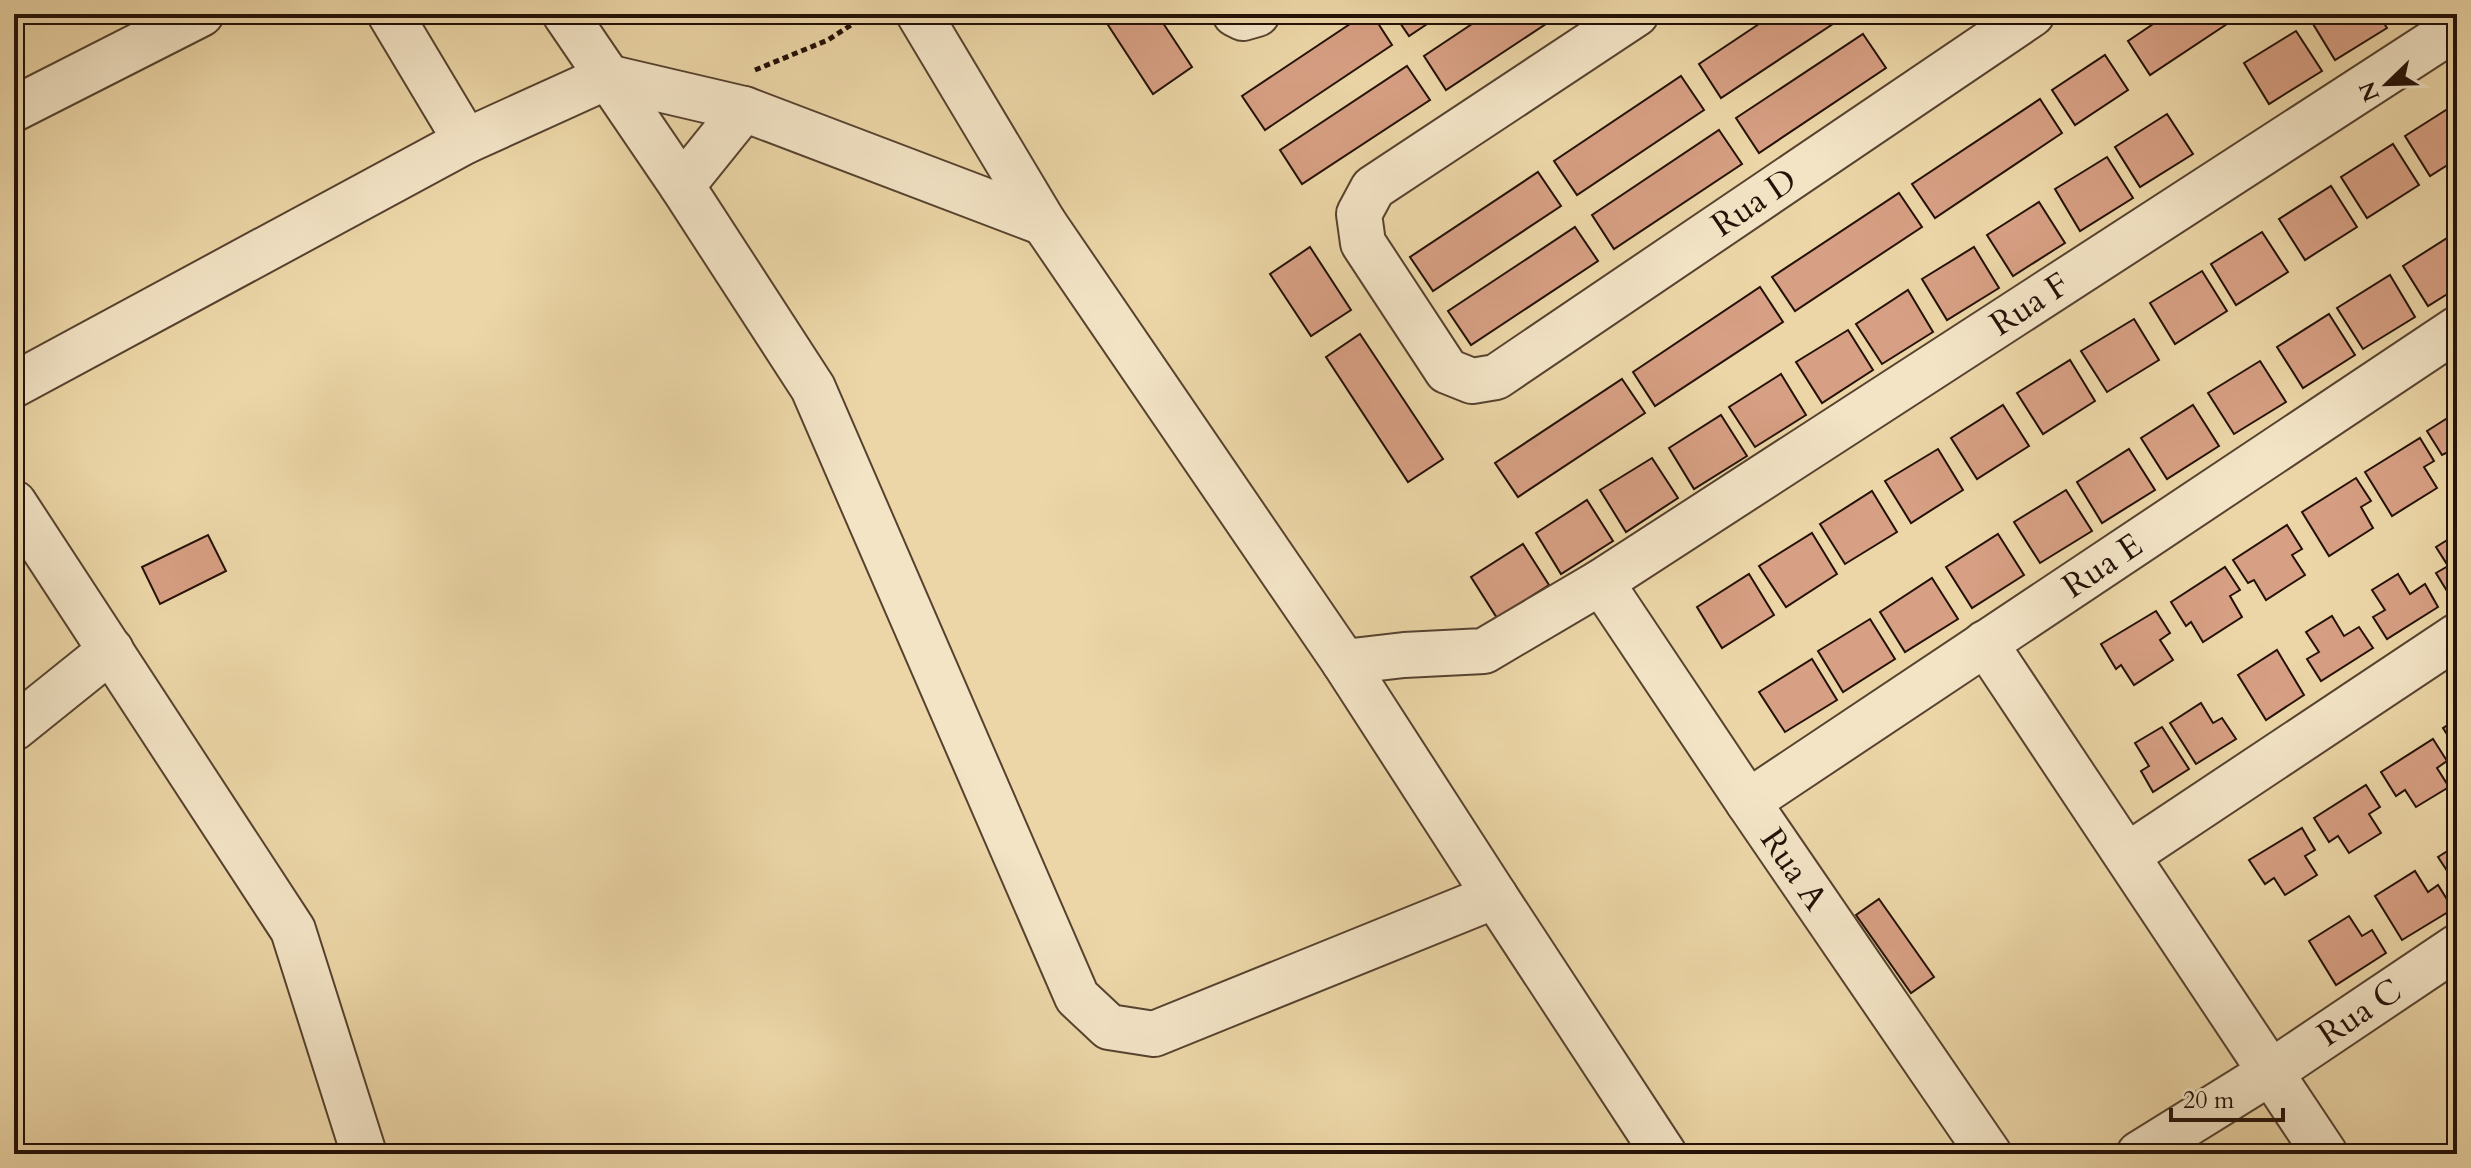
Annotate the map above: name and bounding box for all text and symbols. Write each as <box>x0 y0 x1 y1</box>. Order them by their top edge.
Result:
north arrow <box>2347 44 2427 124</box>
text: N <box>2352 77 2387 106</box>
street label: Rua D <box>1702 157 1806 248</box>
street label: Rua F <box>1981 262 2078 347</box>
street label: Rua E <box>2053 522 2151 609</box>
street label: Rua A <box>1750 819 1839 920</box>
street label: Rua C <box>2308 968 2411 1057</box>
scale bar <box>2171 1072 2283 1122</box>
text: 20 m <box>2183 1084 2235 1117</box>

